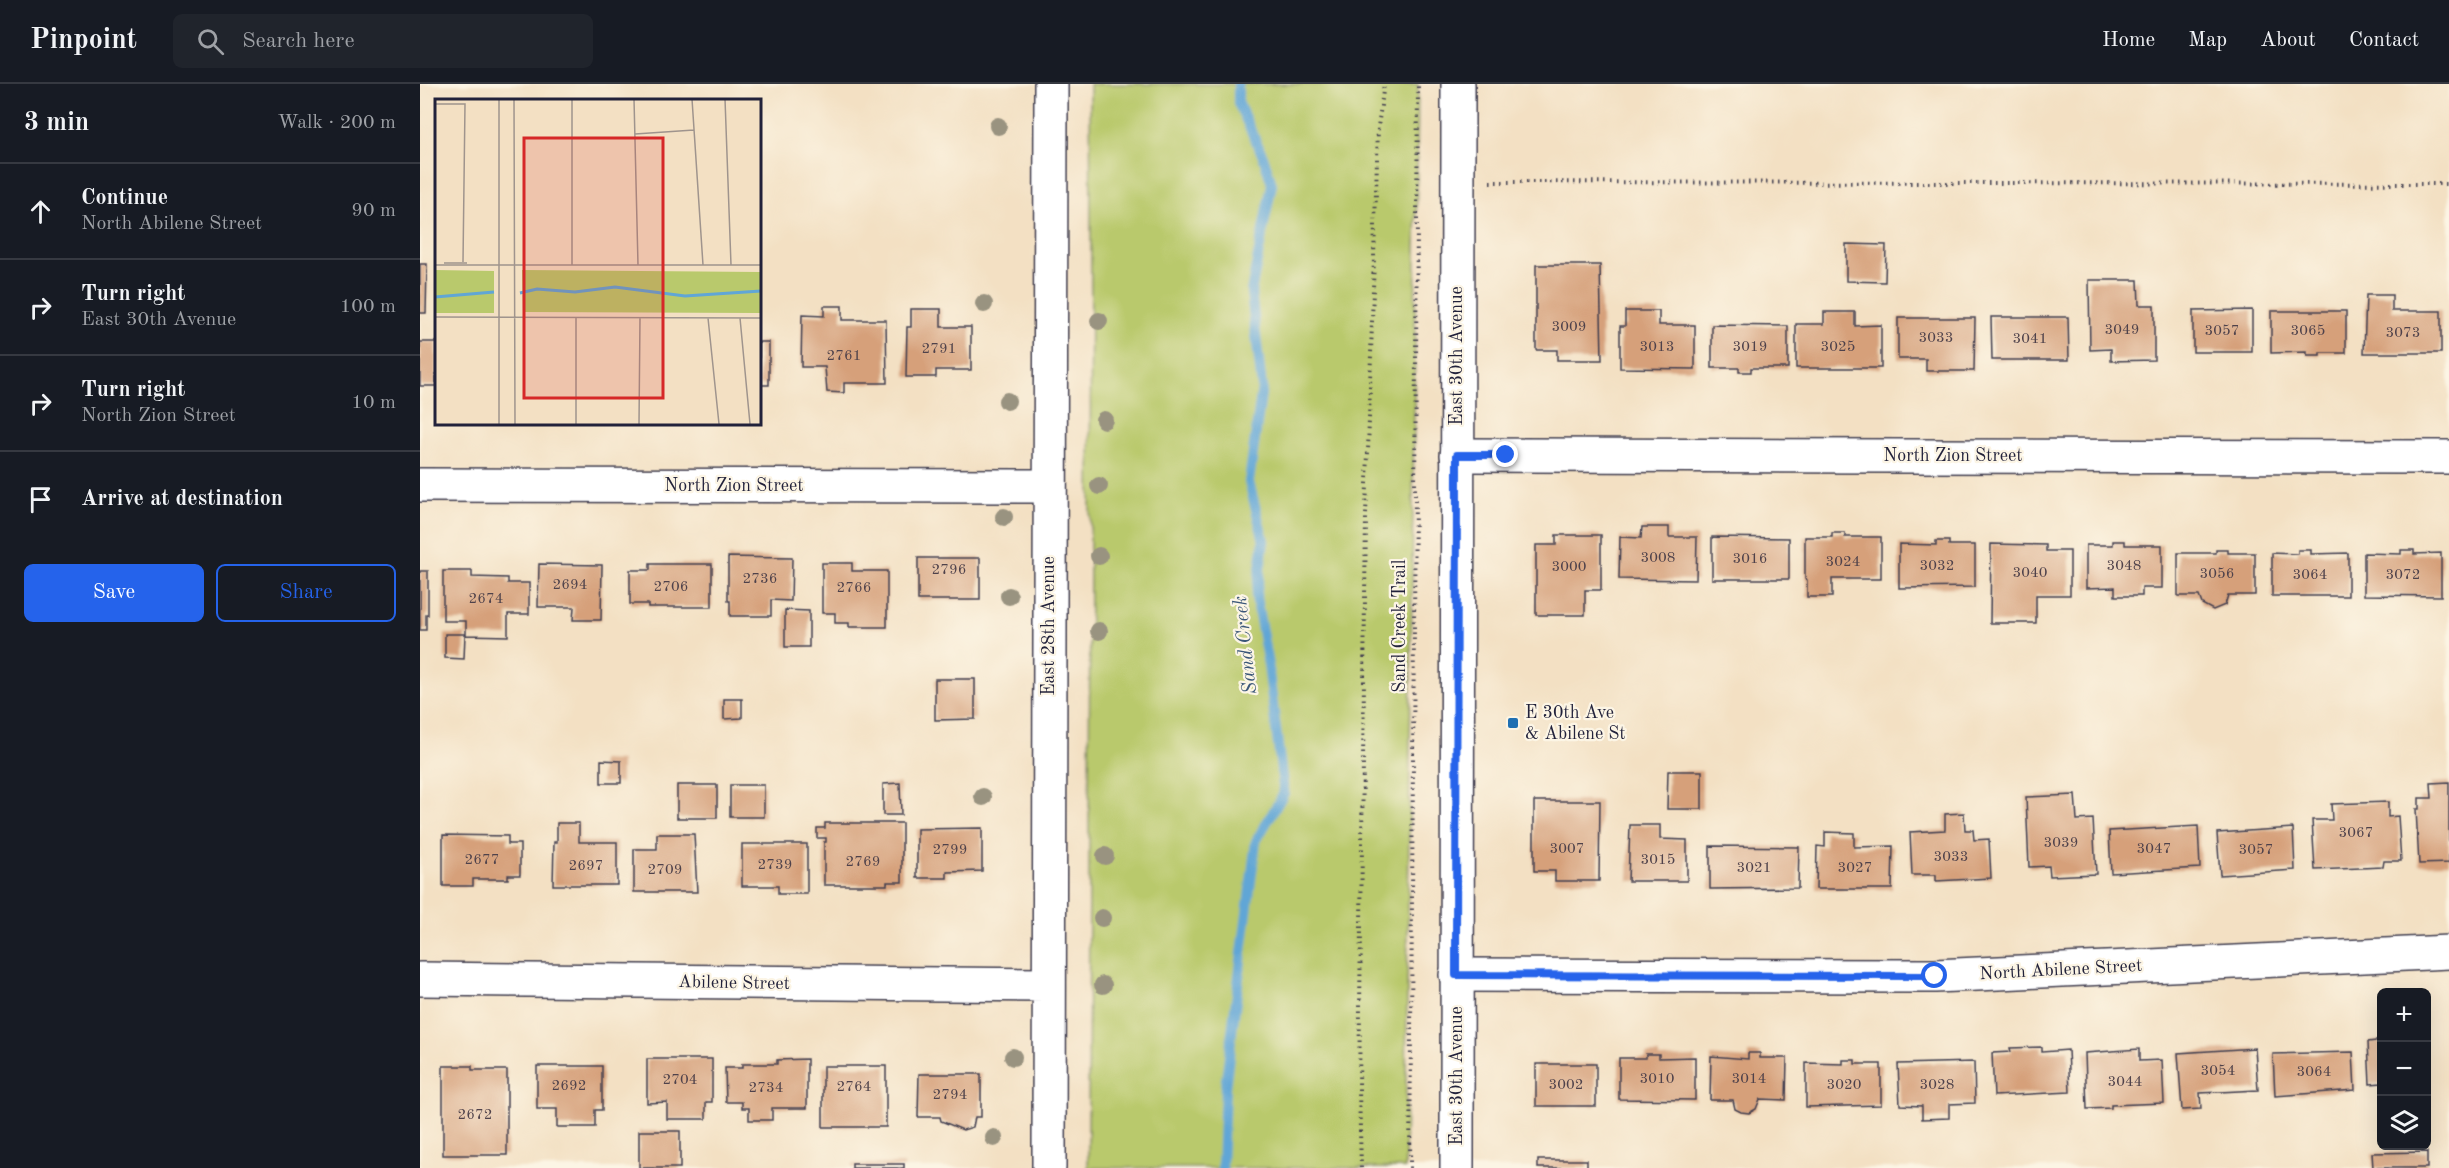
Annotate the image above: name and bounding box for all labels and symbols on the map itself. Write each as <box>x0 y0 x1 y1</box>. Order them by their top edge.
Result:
inset map <box>435 99 760 424</box>
street label: East 30th Avenue <box>1448 286 1466 426</box>
house number: 3009 <box>1552 320 1586 335</box>
house number: 3049 <box>2105 323 2139 338</box>
house number: 3057 <box>2205 324 2239 339</box>
house number: 3065 <box>2291 324 2325 339</box>
house number: 3073 <box>2386 326 2420 341</box>
house number: 3033 <box>1919 331 1953 346</box>
house number: 3041 <box>2013 332 2047 347</box>
house number: 3013 <box>1640 340 1674 355</box>
house number: 3019 <box>1733 340 1767 355</box>
house number: 3025 <box>1821 340 1855 355</box>
house number: 2791 <box>922 342 956 357</box>
house number: 2761 <box>827 349 861 364</box>
route end <box>1492 441 1518 467</box>
street label: North Zion Street <box>1883 447 2023 465</box>
street label: North Zion Street <box>664 477 804 495</box>
house number: 3008 <box>1641 551 1675 566</box>
house number: 3016 <box>1733 552 1767 567</box>
house number: 3024 <box>1826 555 1860 570</box>
street label: East 28th Avenue <box>1040 556 1058 696</box>
street label: Sand Creek Trail <box>1391 559 1409 693</box>
house number: 3032 <box>1920 559 1954 574</box>
house number: 3048 <box>2107 559 2141 574</box>
house number: 3000 <box>1552 560 1586 575</box>
house number: 2796 <box>932 563 966 578</box>
house number: 3040 <box>2013 566 2047 581</box>
house number: 3056 <box>2200 567 2234 582</box>
house number: 3064 <box>2293 568 2327 583</box>
house number: 3072 <box>2386 568 2420 583</box>
house number: 2736 <box>743 572 777 587</box>
house number: 2694 <box>553 578 587 593</box>
house number: 2706 <box>654 580 688 595</box>
house number: 2766 <box>837 581 871 596</box>
house number: 2674 <box>469 592 503 607</box>
water label: Sand Creek <box>1231 595 1261 695</box>
place label: E 30th Ave & Abilene St <box>1525 704 1626 743</box>
marker: E 30th Ave & Abilene St <box>1506 716 1520 730</box>
house number: 3067 <box>2339 826 2373 841</box>
house number: 3039 <box>2044 836 2078 851</box>
house number: 3007 <box>1550 842 1584 857</box>
house number: 3047 <box>2137 842 2171 857</box>
house number: 2799 <box>933 843 967 858</box>
house number: 3057 <box>2239 843 2273 858</box>
house number: 3033 <box>1934 850 1968 865</box>
house number: 2677 <box>465 853 499 868</box>
house number: 3015 <box>1641 853 1675 868</box>
house number: 2769 <box>846 855 880 870</box>
house number: 2739 <box>758 858 792 873</box>
house number: 2697 <box>569 859 603 874</box>
house number: 3021 <box>1737 861 1771 876</box>
house number: 3027 <box>1838 861 1872 876</box>
house number: 2709 <box>648 863 682 878</box>
street label: North Abilene Street <box>1979 957 2143 983</box>
route start <box>1921 962 1947 988</box>
street label: Abilene Street <box>678 973 790 993</box>
street label: East 30th Avenue <box>1448 1006 1466 1146</box>
house number: 3054 <box>2201 1064 2235 1079</box>
house number: 3064 <box>2297 1065 2331 1080</box>
house number: 3010 <box>1640 1072 1674 1087</box>
house number: 3014 <box>1732 1072 1766 1087</box>
house number: 2704 <box>663 1073 697 1088</box>
house number: 3044 <box>2108 1075 2142 1090</box>
house number: 3002 <box>1549 1078 1583 1093</box>
house number: 3020 <box>1827 1078 1861 1093</box>
house number: 3028 <box>1920 1078 1954 1093</box>
house number: 2692 <box>552 1079 586 1094</box>
house number: 2764 <box>837 1080 871 1095</box>
house number: 2734 <box>749 1081 783 1096</box>
house number: 2794 <box>933 1088 967 1103</box>
house number: 2672 <box>458 1108 492 1123</box>

